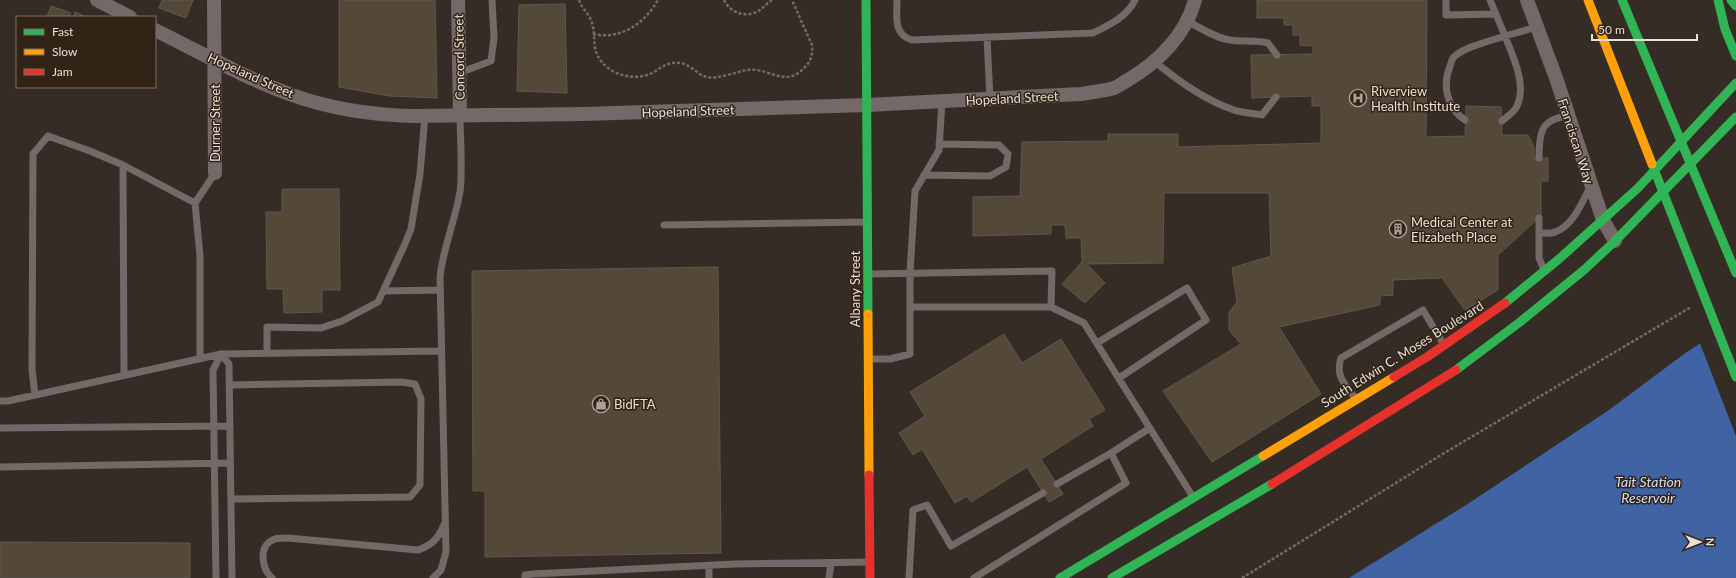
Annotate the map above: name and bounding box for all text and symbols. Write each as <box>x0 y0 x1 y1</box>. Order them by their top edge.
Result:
street label: Concord Street <box>450 14 468 100</box>
legend <box>16 16 156 88</box>
scale bar <box>1592 16 1697 42</box>
text: 50 m <box>1598 22 1625 37</box>
text: Fast <box>52 24 74 39</box>
text: Slow <box>52 44 78 59</box>
street label: Hopeland Street <box>205 49 297 101</box>
text: Jam <box>52 64 73 79</box>
place label: Riverview Health Institute <box>1371 83 1460 114</box>
street label: Durner Street <box>207 84 223 162</box>
street label: Hopeland Street <box>965 88 1059 108</box>
hospital icon: Riverview Health Institute <box>1348 88 1368 108</box>
street label: Franciscan Way <box>1555 96 1597 186</box>
street label: Hopeland Street <box>641 101 735 121</box>
place label: Medical Center at Elizabeth Place <box>1411 214 1512 245</box>
building icon: Medical Center at Elizabeth Place <box>1388 219 1408 239</box>
street label: Albany Street <box>847 250 863 327</box>
street label: South Edwin C. Moses Boulevard <box>1318 297 1486 411</box>
shop icon: BidFTA <box>591 394 611 414</box>
place label: BidFTA <box>614 396 656 412</box>
water label: Tait Station Reservoir <box>1615 473 1681 506</box>
north arrow <box>1680 522 1720 562</box>
text: N <box>1704 538 1717 546</box>

